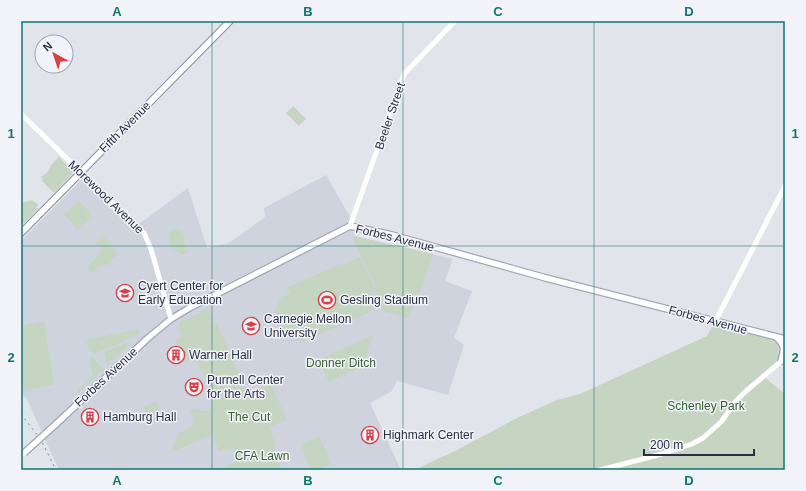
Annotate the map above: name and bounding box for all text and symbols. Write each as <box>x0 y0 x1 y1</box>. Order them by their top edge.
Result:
text: A <box>112 4 122 19</box>
text: B <box>303 4 313 19</box>
text: C <box>493 4 503 19</box>
text: D <box>684 4 694 19</box>
north arrow <box>34 34 74 74</box>
text: N <box>41 39 55 53</box>
street label: Beeler Street <box>372 80 408 151</box>
street label: Fifth Avenue <box>97 98 154 155</box>
text: 1 <box>7 126 15 141</box>
text: 1 <box>791 126 799 141</box>
street label: Morewood Avenue <box>65 158 147 237</box>
street label: Forbes Avenue <box>354 221 436 255</box>
place label: Cyert Center for Early Education <box>138 279 223 307</box>
school or university icon: Cyert Center for Early Education <box>115 283 135 303</box>
sports icon: Gesling Stadium <box>317 290 337 310</box>
place label: Gesling Stadium <box>340 293 428 307</box>
street label: Forbes Avenue <box>667 303 749 337</box>
place label: Carnegie Mellon University <box>264 312 351 340</box>
school or university icon: Carnegie Mellon University <box>241 316 261 336</box>
street label: Forbes Avenue <box>72 344 140 410</box>
building icon: Warner Hall <box>166 345 186 365</box>
place label: Warner Hall <box>189 348 252 362</box>
text: 2 <box>7 350 15 365</box>
text: 2 <box>791 350 799 365</box>
park label: Donner Ditch <box>306 356 376 370</box>
place label: Purnell Center for the Arts <box>207 373 284 401</box>
theatre icon: Purnell Center for the Arts <box>184 377 204 397</box>
park label: Schenley Park <box>667 399 746 413</box>
building icon: Hamburg Hall <box>80 407 100 427</box>
place label: Hamburg Hall <box>103 410 176 424</box>
park label: The Cut <box>228 410 271 424</box>
building icon: Highmark Center <box>360 425 380 445</box>
place label: Highmark Center <box>383 428 474 442</box>
scale bar <box>644 431 754 457</box>
text: 200 m <box>650 438 683 452</box>
park label: CFA Lawn <box>235 449 289 463</box>
text: A <box>112 473 122 488</box>
text: B <box>303 473 313 488</box>
text: C <box>493 473 503 488</box>
text: D <box>684 473 694 488</box>

